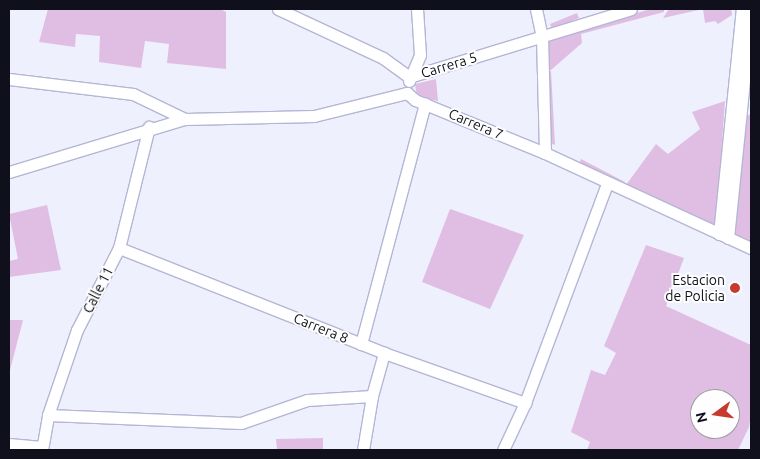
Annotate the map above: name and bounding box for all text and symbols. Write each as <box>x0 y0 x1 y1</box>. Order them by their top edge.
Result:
street label: Carrera 5 <box>419 49 479 81</box>
street label: Carrera 7 <box>446 105 506 143</box>
street label: Calle 11 <box>79 264 117 316</box>
place label: Estacion de Policia <box>665 272 725 304</box>
marker: Estacion de Policia <box>729 282 741 294</box>
street label: Carrera 8 <box>291 309 351 347</box>
north arrow <box>690 389 740 439</box>
text: N <box>692 410 710 424</box>

